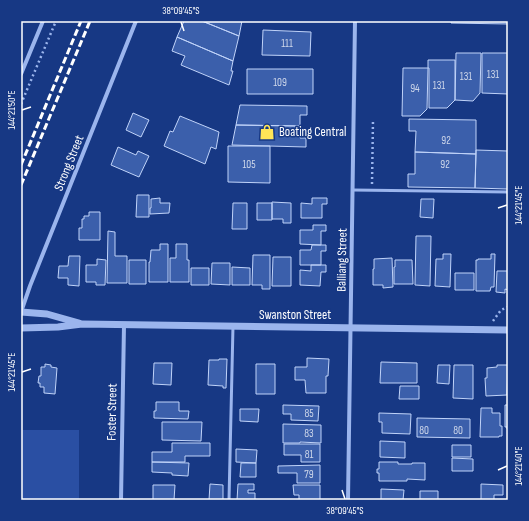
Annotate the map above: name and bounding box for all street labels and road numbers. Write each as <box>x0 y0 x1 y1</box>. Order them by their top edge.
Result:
street label: Strong Street <box>51 133 87 193</box>
street label: Balliang Street <box>333 228 351 292</box>
street label: Swanston Street <box>259 307 331 323</box>
street label: Foster Street <box>104 383 120 441</box>

